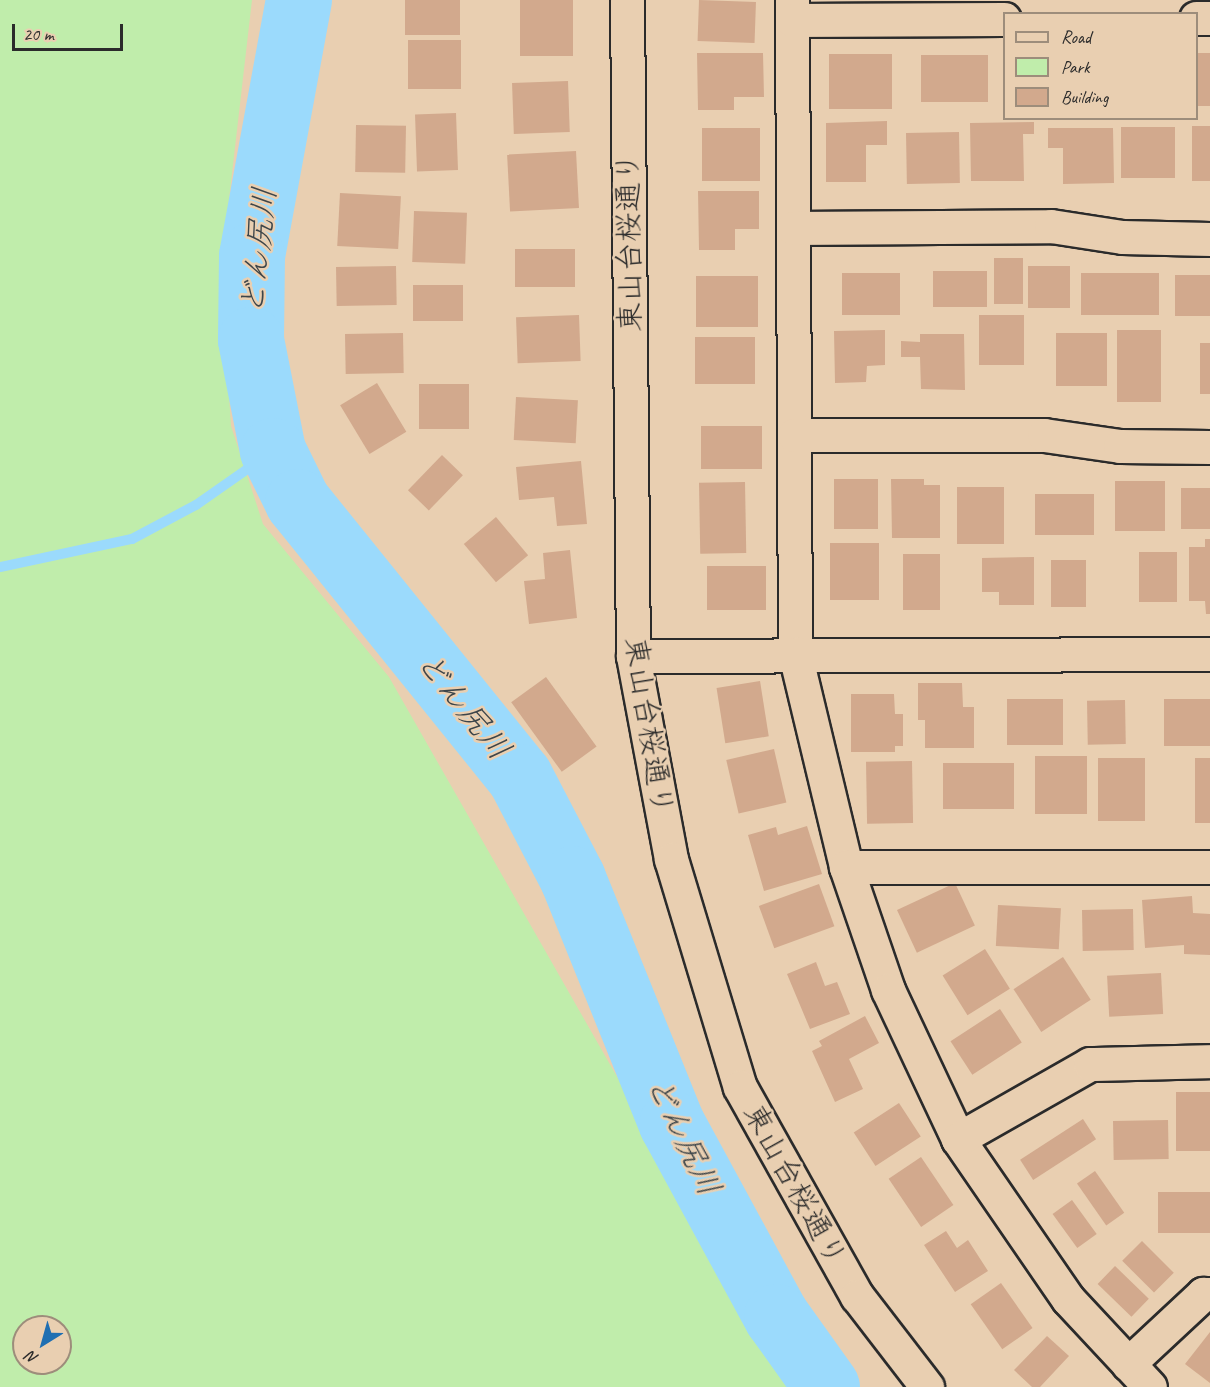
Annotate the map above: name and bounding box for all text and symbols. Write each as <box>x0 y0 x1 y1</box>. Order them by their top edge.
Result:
scale bar <box>15 12 126 50</box>
legend <box>1003 12 1198 120</box>
text: 20 m <box>23 23 54 45</box>
text: Road <box>1061 26 1091 48</box>
text: Park <box>1061 56 1090 78</box>
text: Building <box>1061 86 1108 108</box>
street label: 東山台桜通り <box>609 152 649 332</box>
water label: どん尻川 <box>233 185 285 317</box>
street label: 東山台桜通り <box>617 634 681 818</box>
water label: どん尻川 <box>408 644 518 768</box>
water label: どん尻川 <box>638 1070 728 1202</box>
street label: 東山台桜通り <box>736 1098 854 1272</box>
north arrow <box>12 1315 72 1375</box>
text: N <box>22 1347 42 1369</box>

